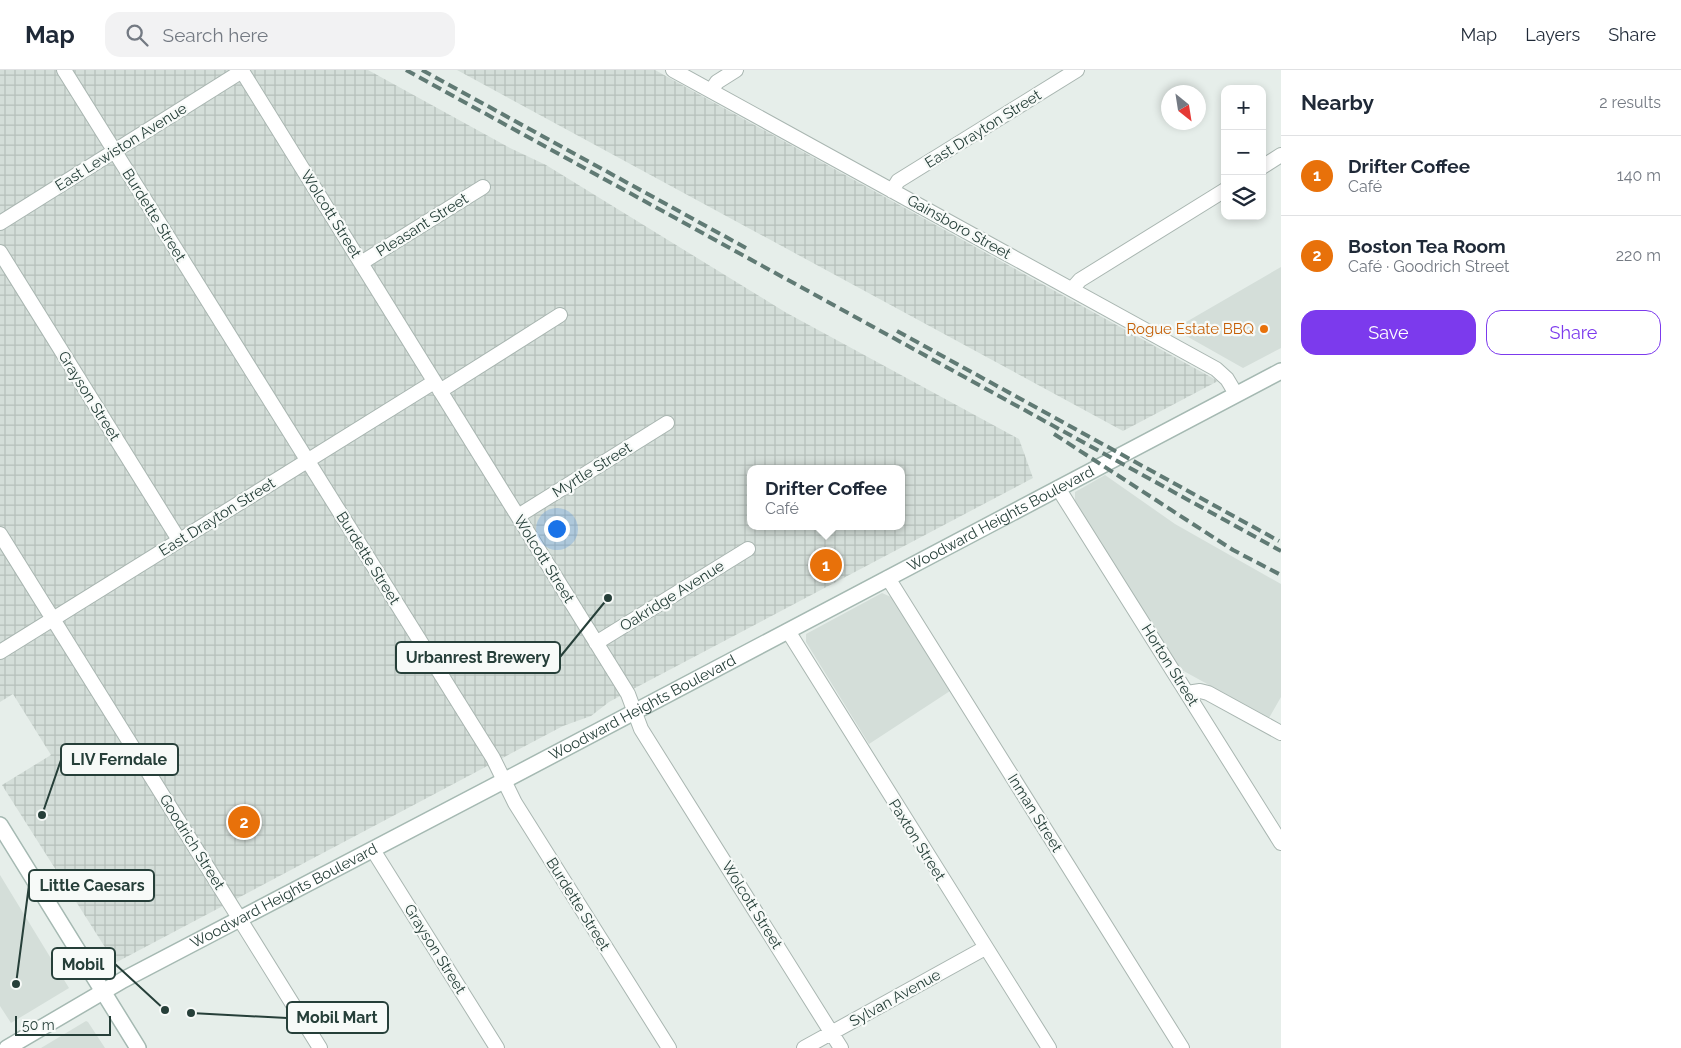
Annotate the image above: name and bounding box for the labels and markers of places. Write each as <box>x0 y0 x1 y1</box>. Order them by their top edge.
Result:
place label: Rogue Estate BBQ <box>1126 320 1254 338</box>
marker: Rogue Estate BBQ <box>1258 323 1270 335</box>
pin: 1 <box>810 546 842 584</box>
callout: Urbanrest Brewery <box>396 642 560 673</box>
callout: LIV Ferndale <box>61 744 178 775</box>
pin: 2 <box>228 803 260 841</box>
callout: Little Caesars <box>29 870 154 901</box>
callout: Mobil <box>52 948 115 979</box>
callout: Mobil Mart <box>287 1002 388 1033</box>

